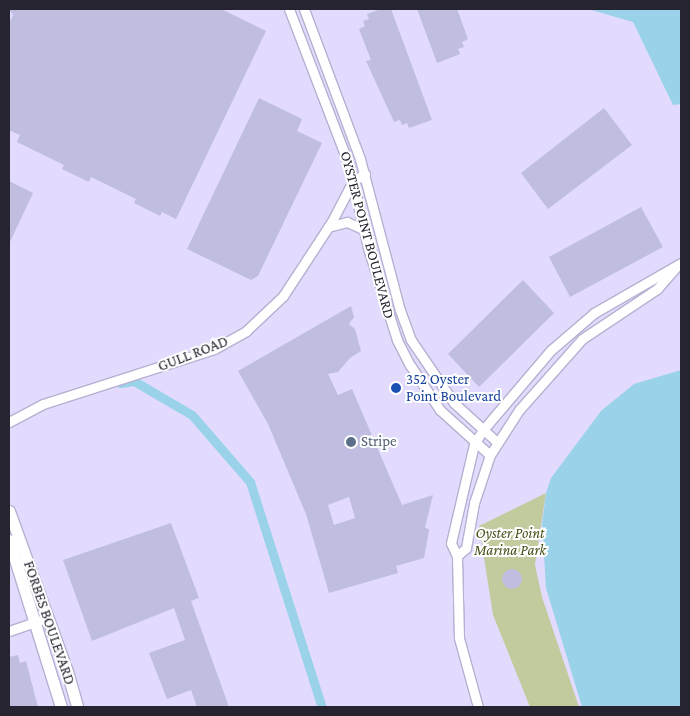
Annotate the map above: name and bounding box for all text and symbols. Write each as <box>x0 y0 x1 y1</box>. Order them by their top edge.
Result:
street label: OYSTER POINT BOULEVARD <box>336 149 398 321</box>
street label: GULL ROAD <box>155 332 231 376</box>
place label: 352 Oyster Point Boulevard <box>406 370 501 405</box>
marker: 352 Oyster Point Boulevard <box>390 382 402 394</box>
place label: Stripe <box>361 433 397 451</box>
marker: Stripe <box>345 436 357 448</box>
park label: Oyster Point Marina Park <box>474 524 546 559</box>
street label: FORBES BOULEVARD <box>19 559 79 687</box>

